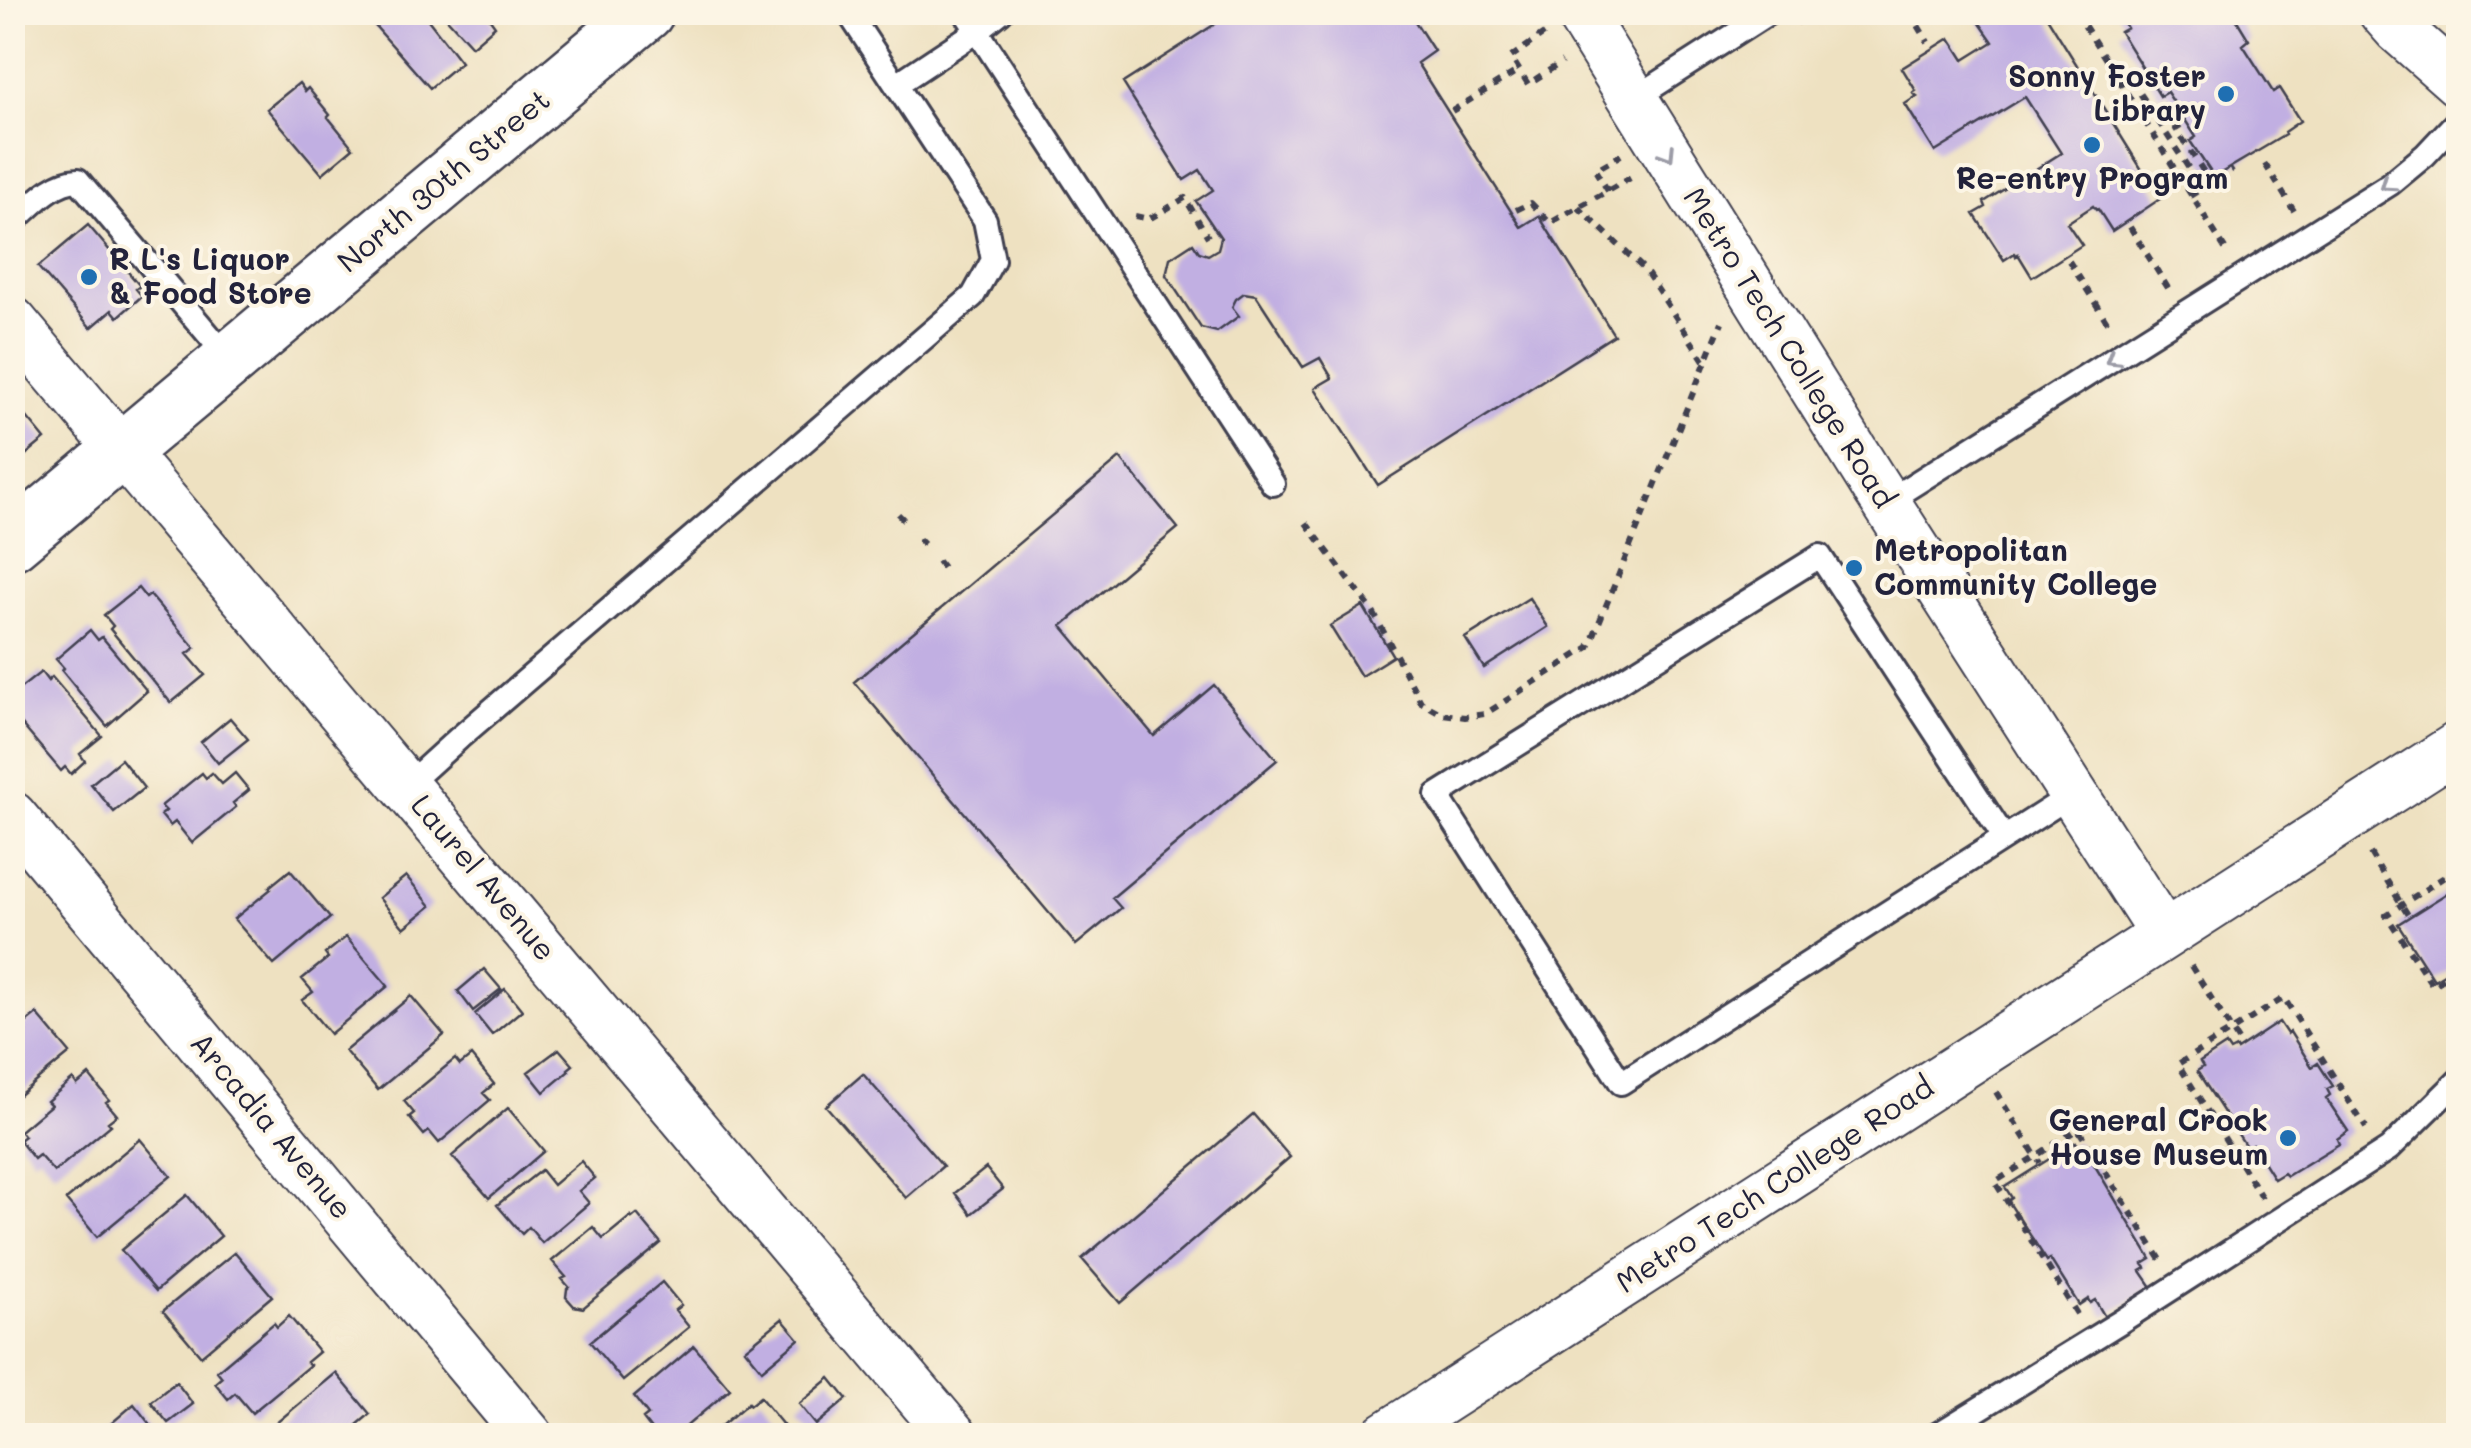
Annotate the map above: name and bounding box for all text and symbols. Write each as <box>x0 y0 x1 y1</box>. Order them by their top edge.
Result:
place label: Sonny Foster Library <box>2008 55 2206 129</box>
street label: North 30th Street <box>328 79 557 280</box>
marker: Sonny Foster Library <box>2215 83 2237 105</box>
marker: Re-entry Program <box>2081 134 2103 156</box>
one-way arrow <box>1655 143 1674 161</box>
place label: Re-entry Program <box>1956 157 2228 197</box>
one-way arrow <box>2380 173 2398 191</box>
street label: Metro Tech College Road <box>1676 179 1906 515</box>
place label: R L's Liquor & Food Store <box>109 238 312 312</box>
marker: R L's Liquor & Food Store <box>78 266 100 288</box>
one-way arrow <box>2105 347 2123 366</box>
place label: Metropolitan Community College <box>1874 529 2157 603</box>
marker: Metropolitan Community College <box>1843 557 1865 579</box>
street label: Laurel Avenue <box>403 785 566 968</box>
street label: Arcadia Avenue <box>183 1023 363 1227</box>
street label: Metro Tech College Road <box>1608 1066 1940 1301</box>
place label: General Crook House Museum <box>2048 1099 2268 1173</box>
marker: General Crook House Museum <box>2277 1127 2299 1149</box>

